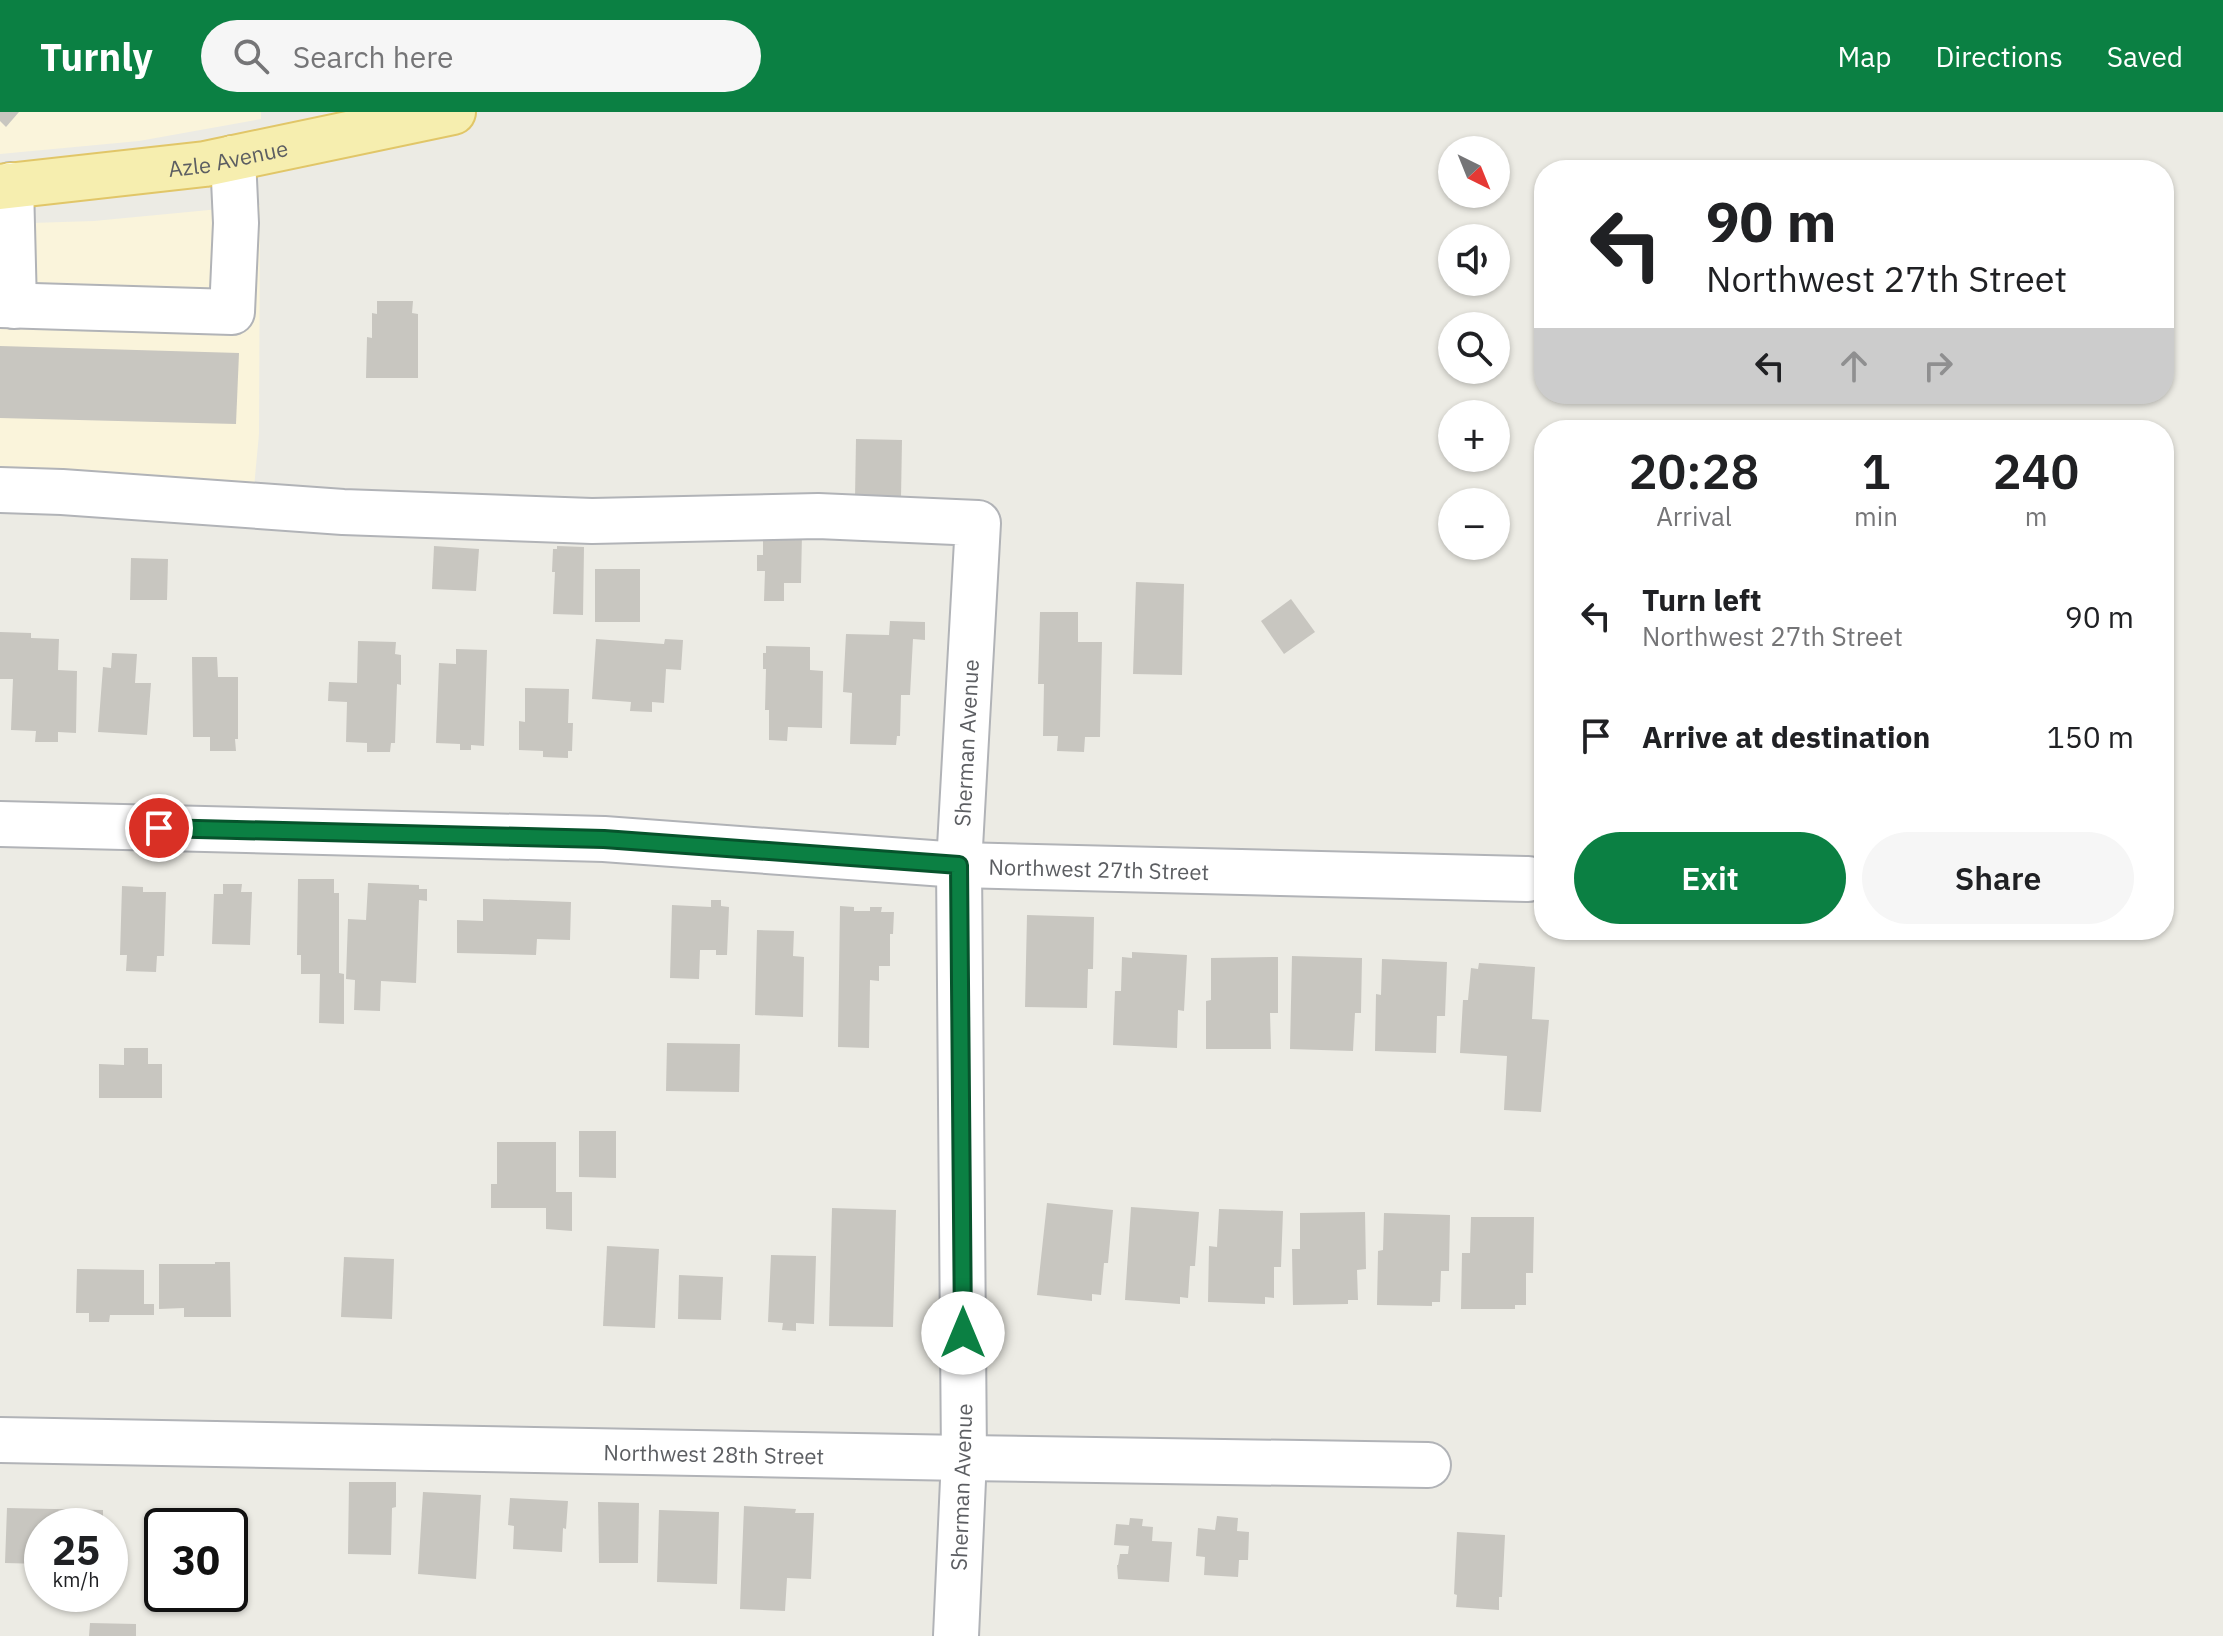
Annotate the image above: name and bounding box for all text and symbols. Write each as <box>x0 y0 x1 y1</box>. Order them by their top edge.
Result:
search box <box>201 20 761 92</box>
text: Turnly <box>40 32 153 81</box>
icon: search <box>229 34 273 78</box>
text: Search here <box>293 37 454 76</box>
text: Map <box>1837 38 1891 75</box>
text: Directions <box>1935 38 2063 75</box>
text: Saved <box>2107 38 2183 75</box>
street label: Azle Avenue <box>167 132 291 183</box>
north arrow <box>1438 136 1510 208</box>
map controls <box>1438 136 1510 560</box>
text: 90 m <box>1706 185 1836 257</box>
icon: left <box>1574 192 1678 296</box>
button: sound <box>1438 224 1510 296</box>
text: Northwest 27th Street <box>1706 255 2067 302</box>
button: search <box>1438 312 1510 384</box>
icon: left <box>1748 344 1792 388</box>
icon: ahead <box>1832 344 1876 388</box>
icon: right <box>1916 344 1960 388</box>
button: + <box>1438 400 1510 472</box>
text: 20:28 <box>1629 440 1759 502</box>
text: 1 <box>1862 440 1890 502</box>
text: 240 <box>1993 440 2079 502</box>
button: − <box>1438 488 1510 560</box>
text: Arrival <box>1656 499 1732 533</box>
text: min <box>1854 499 1898 533</box>
text: m <box>2025 499 2047 533</box>
text: Turn left <box>1642 580 1761 619</box>
icon: left <box>1574 594 1618 638</box>
text: 90 m <box>2065 597 2134 636</box>
text: Northwest 27th Street <box>1642 619 1903 653</box>
street label: Sherman Avenue <box>947 659 985 827</box>
icon: arrive <box>1574 714 1618 758</box>
text: Arrive at destination <box>1642 717 1930 756</box>
text: 150 m <box>2047 717 2134 756</box>
pin <box>125 794 193 862</box>
icon: arrive <box>137 806 181 850</box>
button: Exit <box>1574 832 1846 924</box>
button: Share <box>1862 832 2134 924</box>
street label: Northwest 27th Street <box>988 851 1210 886</box>
position arrow <box>921 1291 1005 1375</box>
street label: Sherman Avenue <box>944 1403 978 1571</box>
street label: Northwest 28th Street <box>603 1437 825 1470</box>
speed limit sign: 30 <box>144 1508 248 1612</box>
text: 25 <box>52 1524 100 1576</box>
text: km/h <box>52 1566 100 1593</box>

